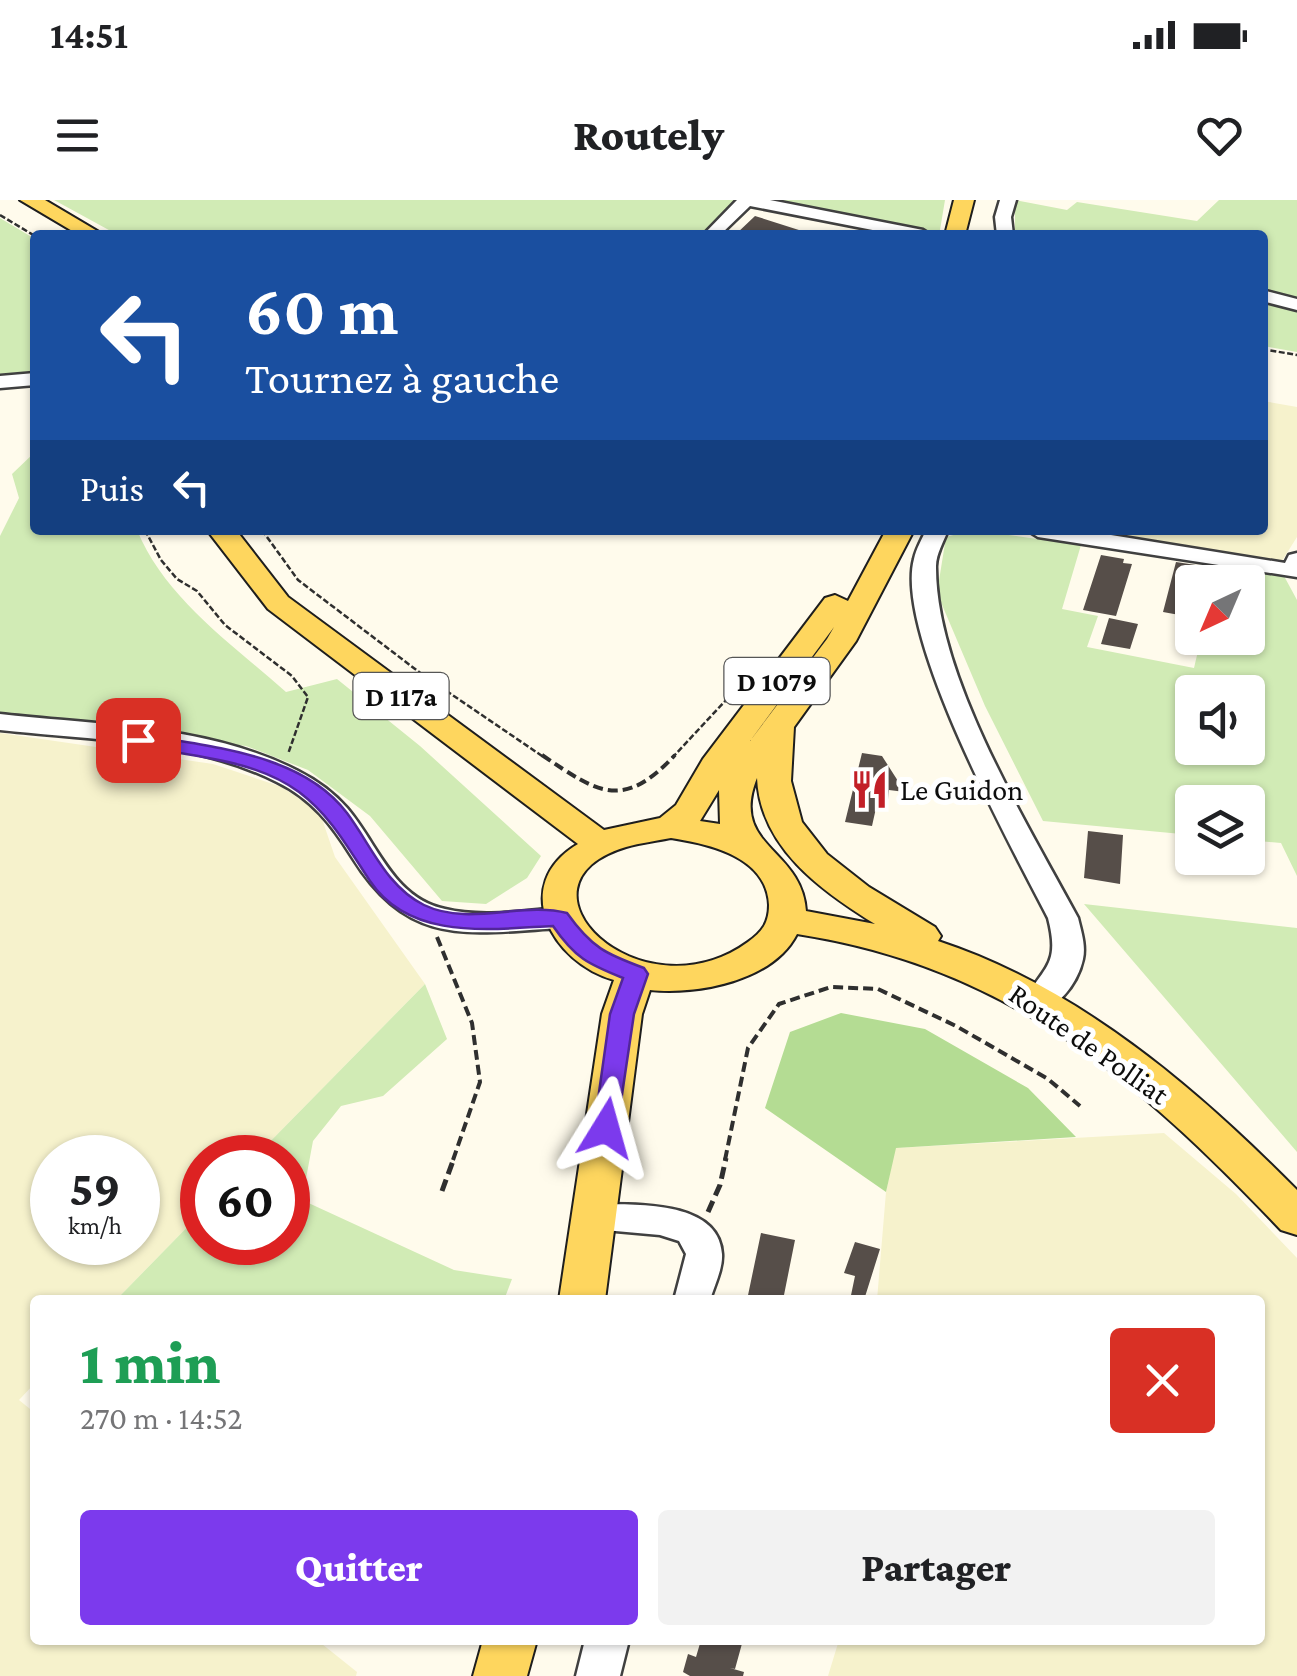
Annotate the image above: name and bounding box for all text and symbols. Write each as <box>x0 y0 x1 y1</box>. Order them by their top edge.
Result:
text: 14:51 <box>50 14 128 56</box>
icon: menu <box>50 108 105 163</box>
icon: heart <box>1192 108 1247 163</box>
text: Routely <box>573 110 724 160</box>
icon: left <box>80 270 210 400</box>
text: 60 m <box>245 271 398 349</box>
text: Tournez à gauche <box>245 353 559 403</box>
icon: left <box>164 460 219 515</box>
text: Puis <box>80 467 144 509</box>
north arrow <box>1175 565 1265 655</box>
map controls <box>1175 565 1265 875</box>
road number: D 1079 <box>724 658 830 704</box>
road number: D 117a <box>354 673 448 719</box>
button: sound <box>1175 675 1265 765</box>
pin <box>96 698 181 783</box>
icon: arrive <box>111 713 166 768</box>
restaurant icon: Le Guidon <box>849 769 891 811</box>
place label: Le Guidon <box>900 773 1023 806</box>
button: layers <box>1175 785 1265 875</box>
street label: Route de Polliat <box>1003 976 1176 1111</box>
position arrow <box>554 1076 658 1180</box>
speed limit sign: 60 <box>180 1135 310 1265</box>
text: 59 <box>69 1160 121 1216</box>
text: km/h <box>68 1212 122 1239</box>
button: close <box>1110 1328 1215 1433</box>
text: 1 min <box>80 1329 220 1396</box>
text: 270 m · 14:52 <box>80 1400 242 1436</box>
button: Quitter <box>80 1510 638 1625</box>
button: Partager <box>658 1510 1215 1625</box>

